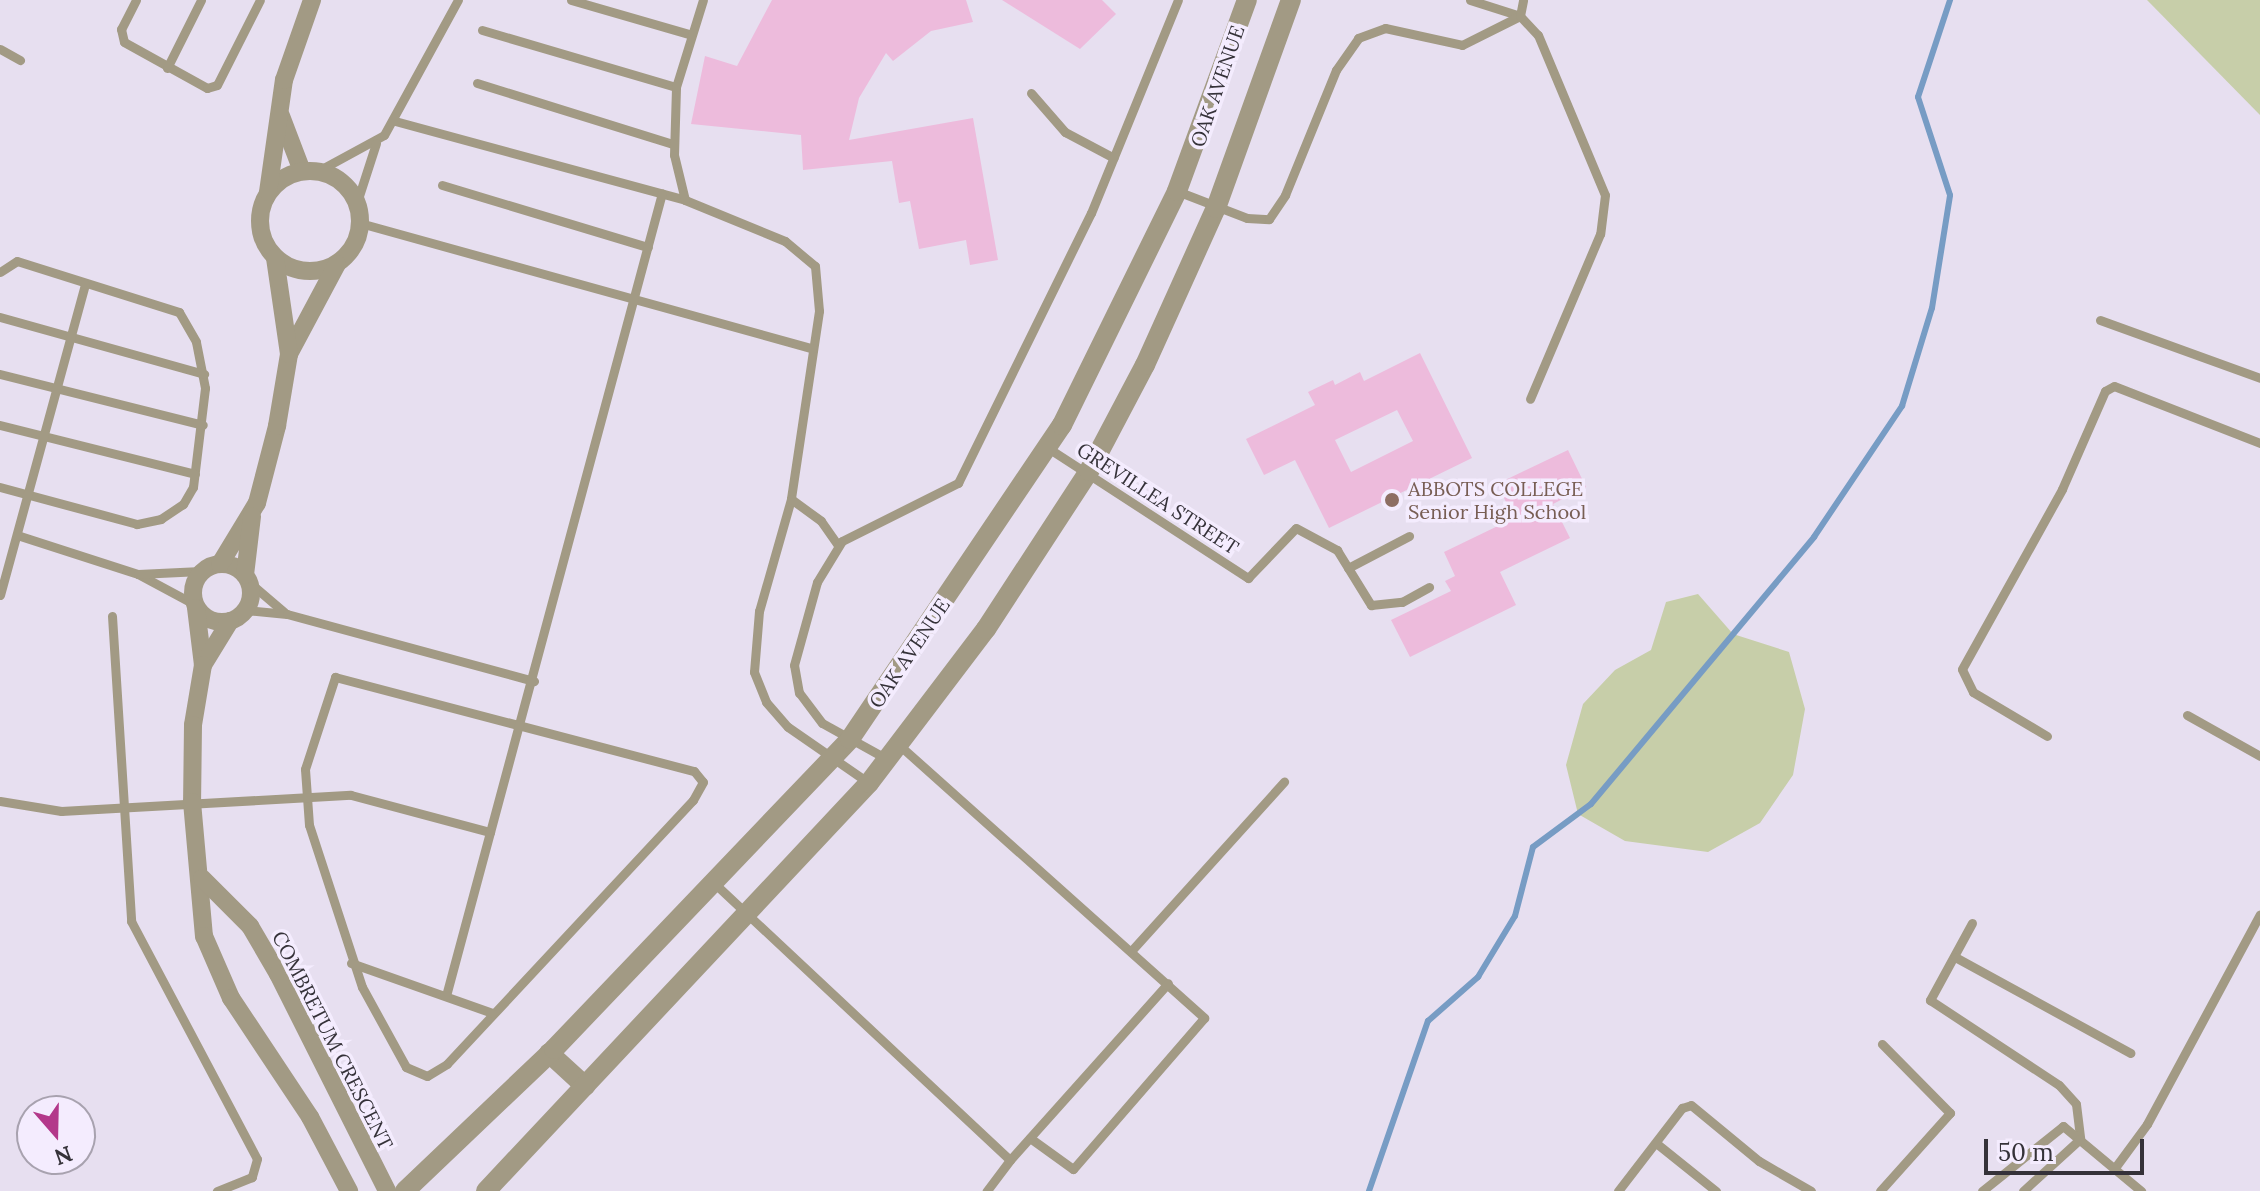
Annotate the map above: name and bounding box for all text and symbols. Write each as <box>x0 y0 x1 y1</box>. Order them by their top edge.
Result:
street label: OAK AVENUE <box>1185 22 1249 150</box>
street label: GREVILLEA STREET <box>1073 437 1243 559</box>
place label: ABBOTS COLLEGE Senior High School <box>1408 476 1586 523</box>
marker: ABBOTS COLLEGE Senior High School <box>1383 491 1401 509</box>
street label: OAK AVENUE <box>864 594 954 712</box>
street label: COMBRETUM CRESCENT <box>267 927 399 1153</box>
north arrow <box>16 1095 96 1175</box>
scale bar <box>1988 1123 2148 1173</box>
text: 50 m <box>1998 1137 2054 1168</box>
text: N <box>51 1140 76 1172</box>

